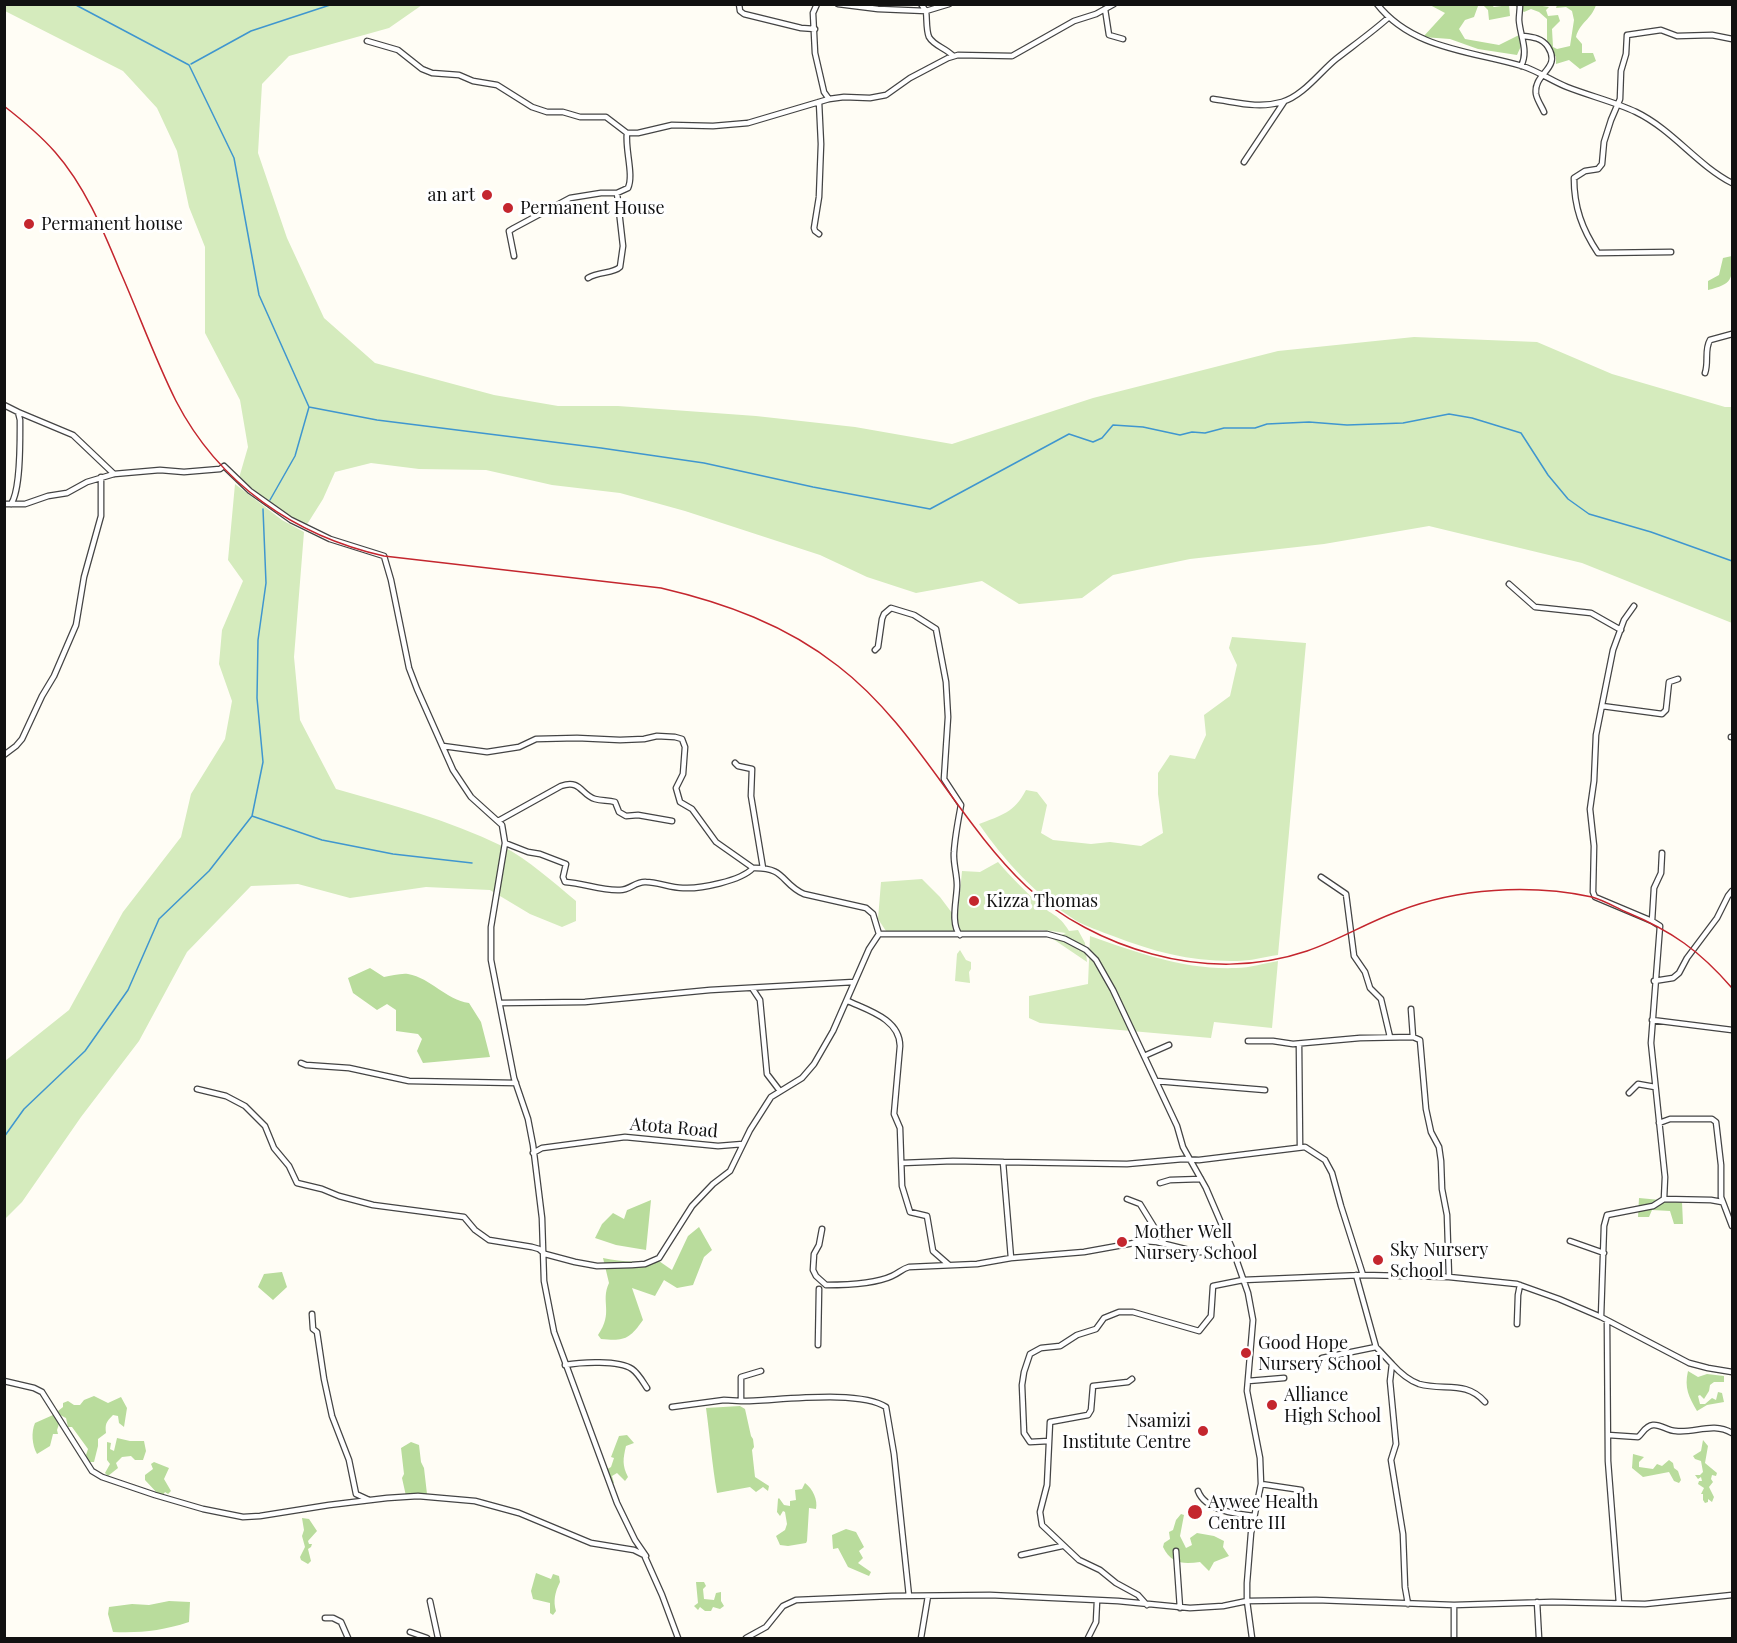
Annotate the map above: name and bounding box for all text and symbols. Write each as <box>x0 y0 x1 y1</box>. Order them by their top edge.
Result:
place label: an art <box>427 184 475 206</box>
marker: an art <box>480 188 494 202</box>
place label: Permanent House <box>520 197 665 219</box>
marker: Permanent House <box>501 201 515 215</box>
place label: Permanent house <box>41 213 183 235</box>
marker: Permanent house <box>22 217 36 231</box>
place label: Kizza Thomas <box>986 890 1098 912</box>
marker: Kizza Thomas <box>967 894 981 908</box>
street label: Atota Road <box>629 1113 719 1143</box>
place label: Mother Well Nursery School <box>1134 1221 1257 1264</box>
marker: Mother Well Nursery School <box>1115 1235 1129 1249</box>
place label: Sky Nursery School <box>1390 1239 1488 1282</box>
marker: Sky Nursery School <box>1371 1253 1385 1267</box>
place label: Good Hope Nursery School <box>1258 1332 1381 1374</box>
marker: Good Hope Nursery School <box>1239 1346 1253 1360</box>
place label: Alliance High School <box>1284 1384 1381 1426</box>
marker: Alliance High School <box>1265 1398 1279 1412</box>
place label: Nsamizi Institute Centre <box>1062 1410 1191 1452</box>
marker: Nsamizi Institute Centre <box>1196 1424 1210 1438</box>
place label: Aywee Health Centre III <box>1208 1491 1318 1534</box>
marker: Aywee Health Centre III <box>1186 1503 1204 1521</box>

